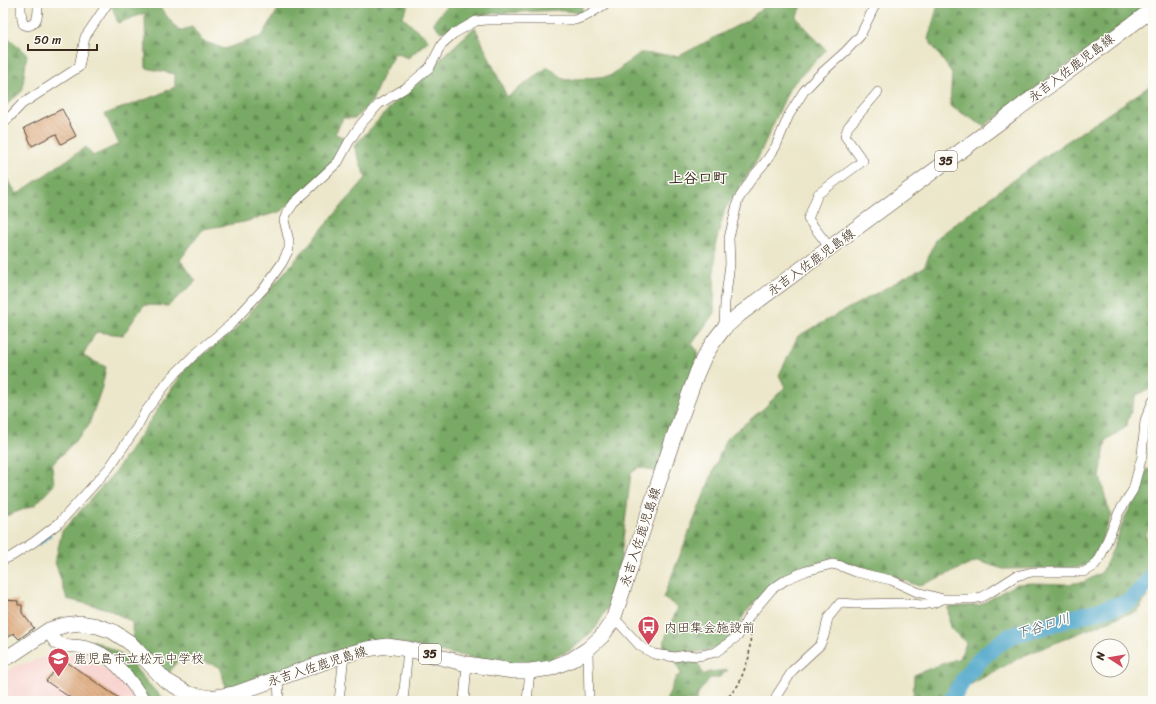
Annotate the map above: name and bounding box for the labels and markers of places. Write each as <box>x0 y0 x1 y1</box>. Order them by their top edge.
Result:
bus stop icon: 内田集会施設前 <box>636 614 662 647</box>
place label: 内田集会施設前 <box>664 616 755 639</box>
school or university icon: 鹿児島市立松元中学校 <box>46 645 72 678</box>
place label: 鹿児島市立松元中学校 <box>74 647 204 670</box>

